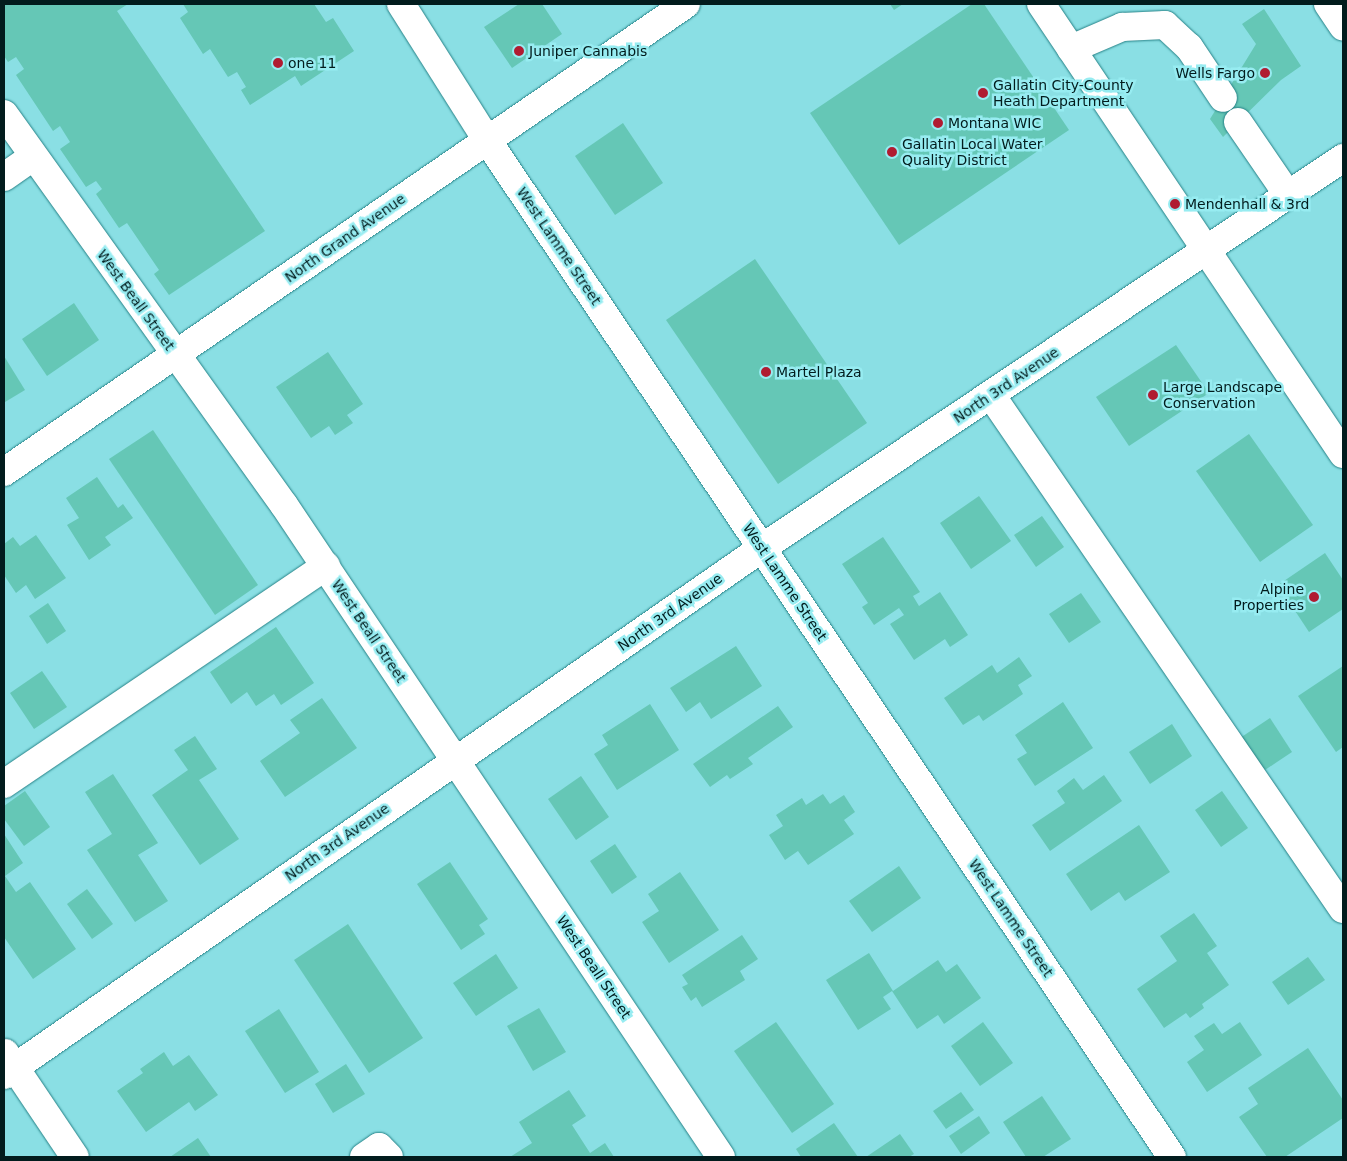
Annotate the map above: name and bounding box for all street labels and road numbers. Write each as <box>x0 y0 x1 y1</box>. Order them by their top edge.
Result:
street label: West Lamme Street <box>513 184 605 308</box>
street label: North Grand Avenue <box>282 190 408 286</box>
street label: West Beall Street <box>94 246 178 354</box>
street label: North 3rd Avenue <box>950 344 1062 426</box>
street label: West Lamme Street <box>739 520 831 644</box>
street label: North 3rd Avenue <box>615 570 725 654</box>
street label: West Beall Street <box>328 576 410 686</box>
street label: North 3rd Avenue <box>282 800 392 884</box>
street label: West Lamme Street <box>965 856 1057 980</box>
street label: West Beall Street <box>553 912 635 1022</box>

